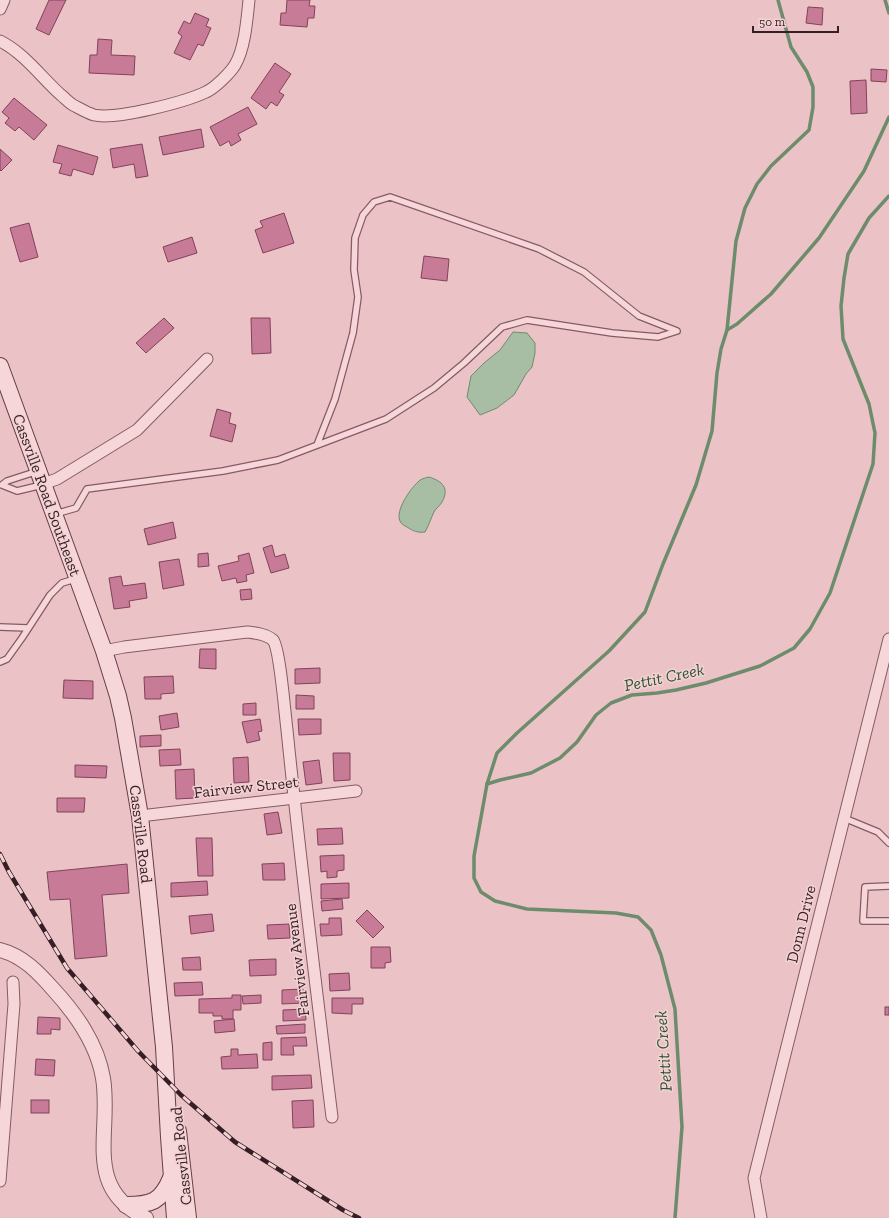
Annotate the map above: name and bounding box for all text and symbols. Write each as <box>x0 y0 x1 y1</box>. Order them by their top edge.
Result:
scale bar <box>753 8 838 34</box>
text: 50 m <box>759 15 786 29</box>
street label: Cassville Road Southeast <box>9 411 85 579</box>
water label: Pettit Creek <box>622 659 706 695</box>
street label: Fairview Street <box>193 772 299 802</box>
street label: Cassville Road <box>126 784 156 884</box>
street label: Donn Drive <box>782 883 820 965</box>
street label: Fairview Avenue <box>281 903 313 1017</box>
water label: Pettit Creek <box>650 1009 676 1092</box>
street label: Cassville Road <box>166 1106 196 1206</box>

